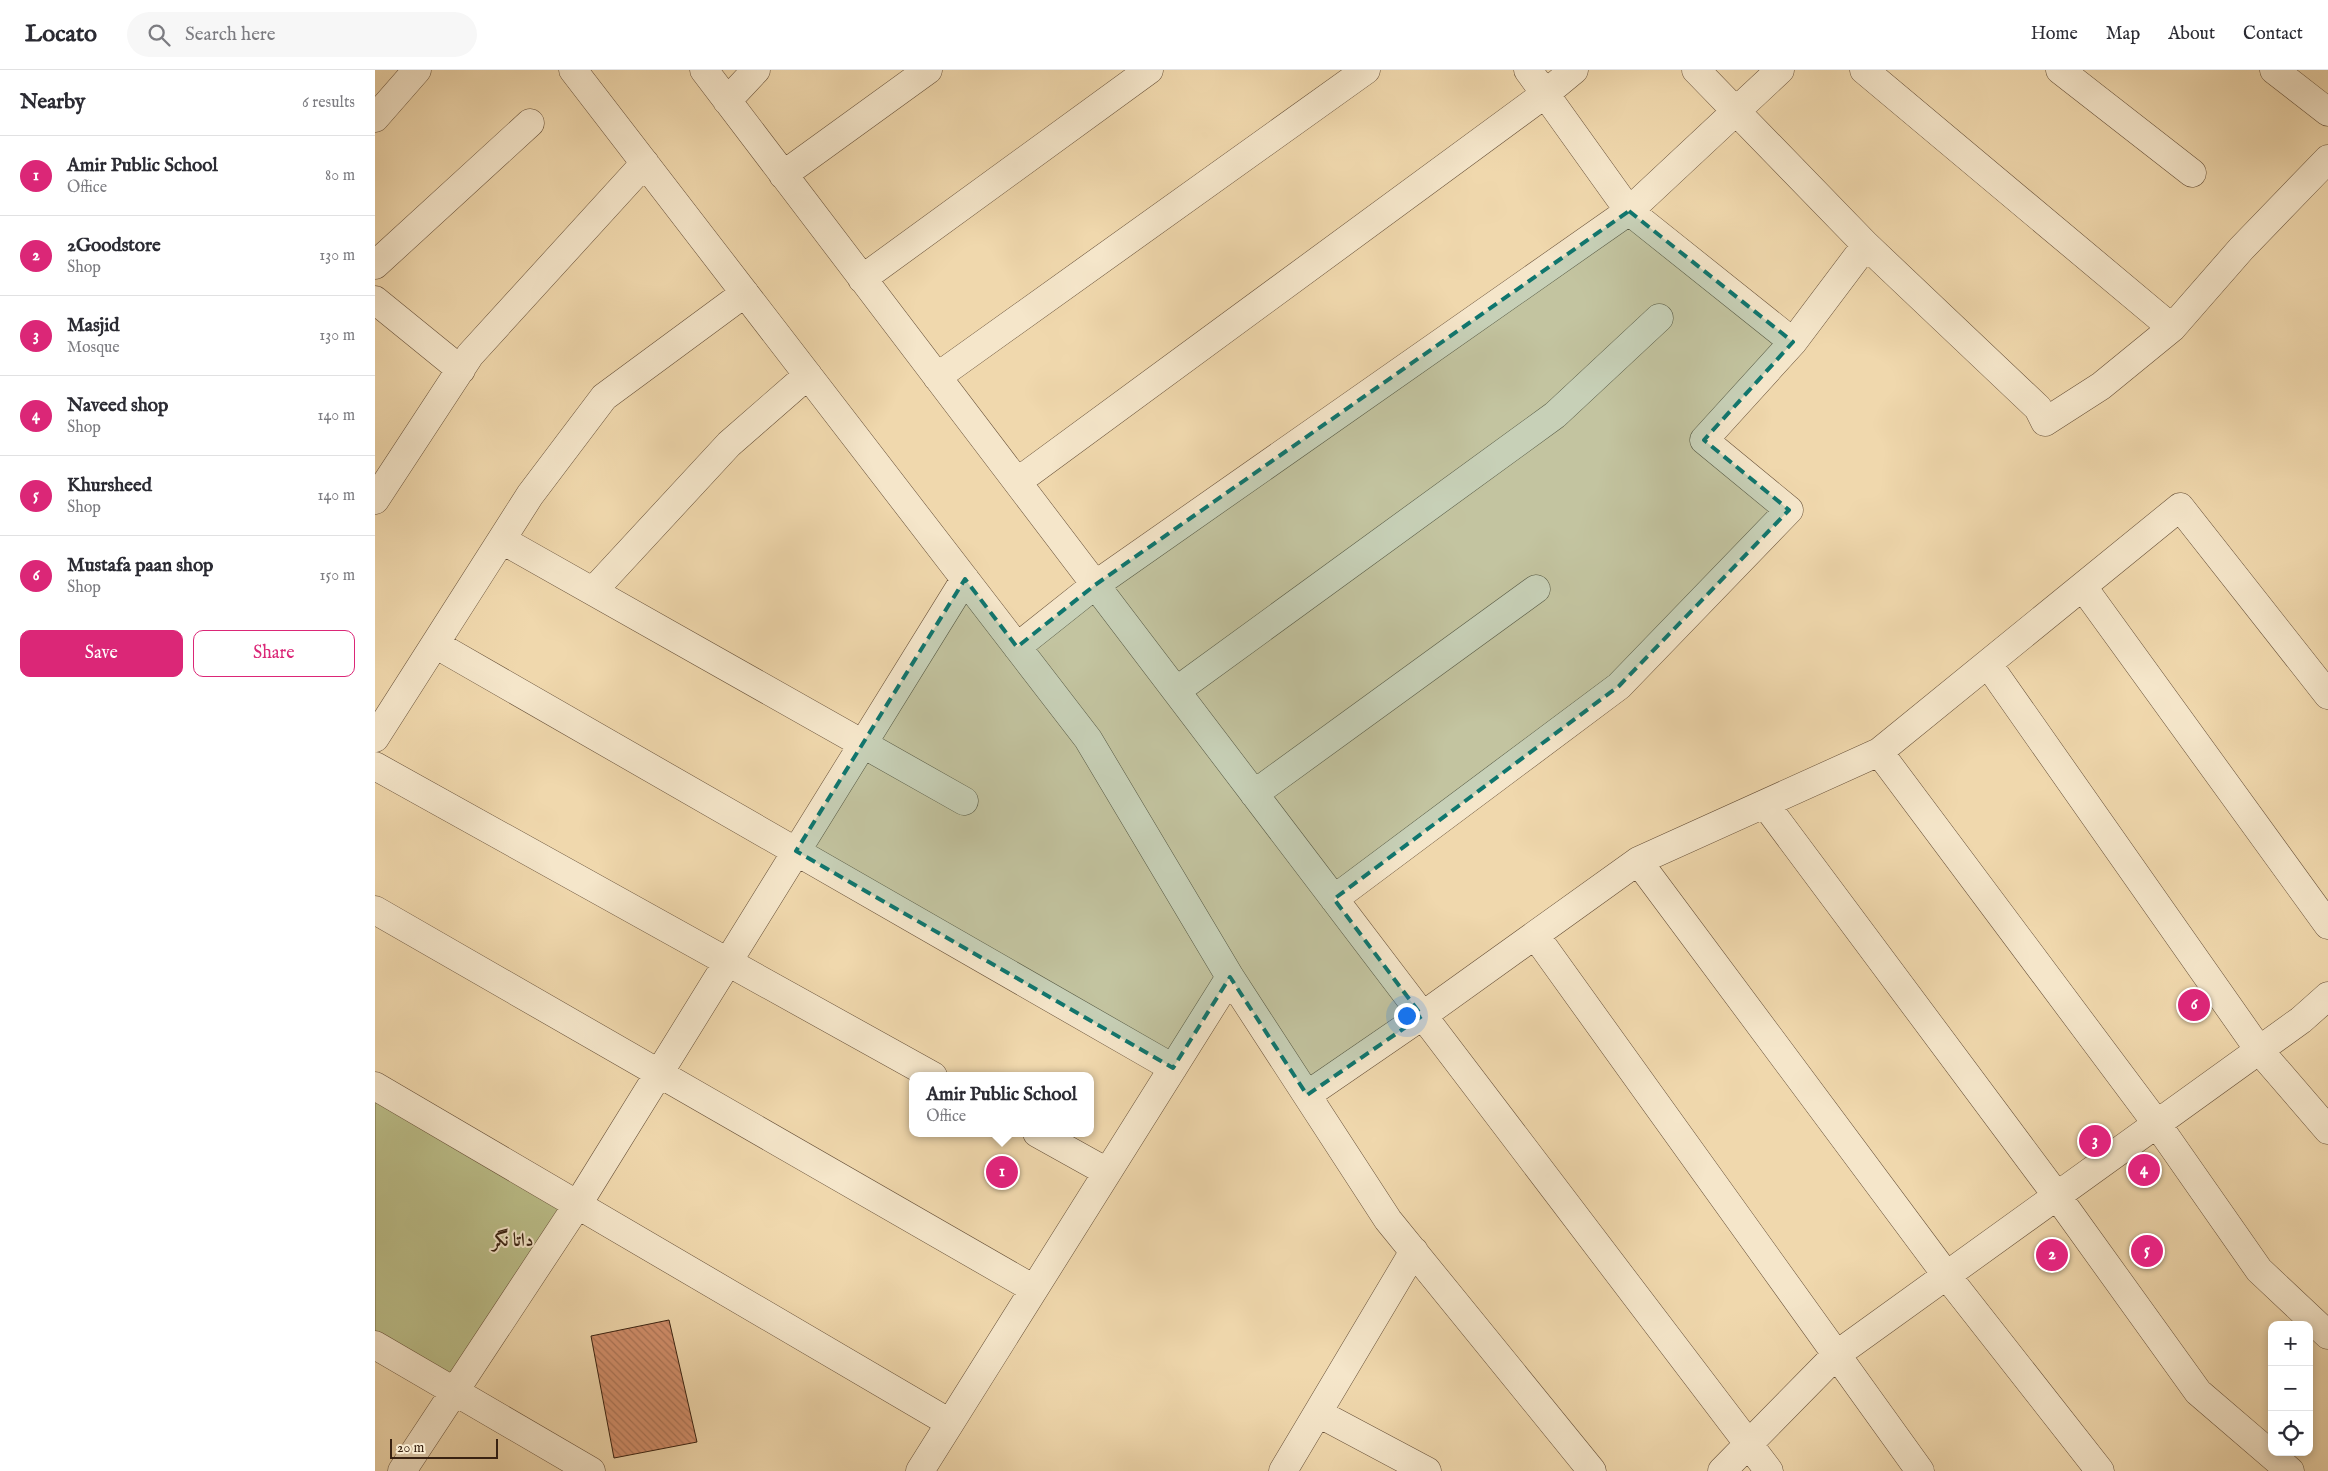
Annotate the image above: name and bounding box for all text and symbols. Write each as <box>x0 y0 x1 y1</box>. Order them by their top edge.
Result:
search box <box>127 12 477 57</box>
text: Locato <box>25 19 97 50</box>
icon: search <box>145 21 173 49</box>
text: Search here <box>185 23 276 47</box>
text: Home <box>2031 23 2078 46</box>
text: Map <box>2106 23 2140 46</box>
text: About <box>2168 23 2215 46</box>
text: Contact <box>2243 23 2303 46</box>
text: Nearby <box>20 89 85 116</box>
text: 6 results <box>302 93 355 113</box>
text: Amir Public School <box>67 154 218 178</box>
text: 1 <box>33 166 39 186</box>
text: 80 m <box>325 166 355 186</box>
text: Office <box>67 178 107 198</box>
text: 2Goodstore <box>67 234 161 258</box>
text: 2 <box>32 246 40 266</box>
text: 130 m <box>319 246 355 266</box>
text: Shop <box>67 258 101 278</box>
text: Masjid <box>67 314 119 338</box>
text: 3 <box>33 326 39 346</box>
text: 130 m <box>319 326 355 346</box>
text: Mosque <box>67 338 120 358</box>
text: Naveed shop <box>67 394 168 418</box>
text: 4 <box>32 406 40 426</box>
text: 140 m <box>317 406 355 426</box>
text: Shop <box>67 418 101 438</box>
text: Khursheed <box>67 474 152 498</box>
text: 5 <box>33 486 39 506</box>
text: 140 m <box>317 486 355 506</box>
text: Shop <box>67 498 101 518</box>
text: Mustafa paan shop <box>67 554 213 578</box>
text: 6 <box>33 566 39 586</box>
text: 150 m <box>320 566 355 586</box>
text: Shop <box>67 578 101 598</box>
button: Save <box>20 630 183 677</box>
button: Share <box>193 630 355 677</box>
pin: 6 <box>2178 986 2210 1024</box>
your location <box>1394 1003 1420 1029</box>
popup <box>909 1072 1094 1137</box>
text: Amir Public School <box>926 1083 1077 1107</box>
text: Office <box>926 1107 966 1127</box>
pin: 3 <box>2079 1122 2111 1160</box>
pin: 4 <box>2128 1151 2160 1189</box>
pin: 1 <box>986 1153 1018 1191</box>
district label: داتا نگر <box>491 1228 533 1253</box>
pin: 5 <box>2131 1232 2163 1270</box>
pin: 2 <box>2036 1236 2068 1274</box>
map controls <box>2268 1321 2313 1456</box>
button: + <box>2268 1321 2313 1366</box>
button: − <box>2268 1366 2313 1411</box>
button: locate <box>2268 1411 2313 1456</box>
scale bar <box>390 1436 497 1459</box>
text: 20 m <box>397 1439 424 1457</box>

